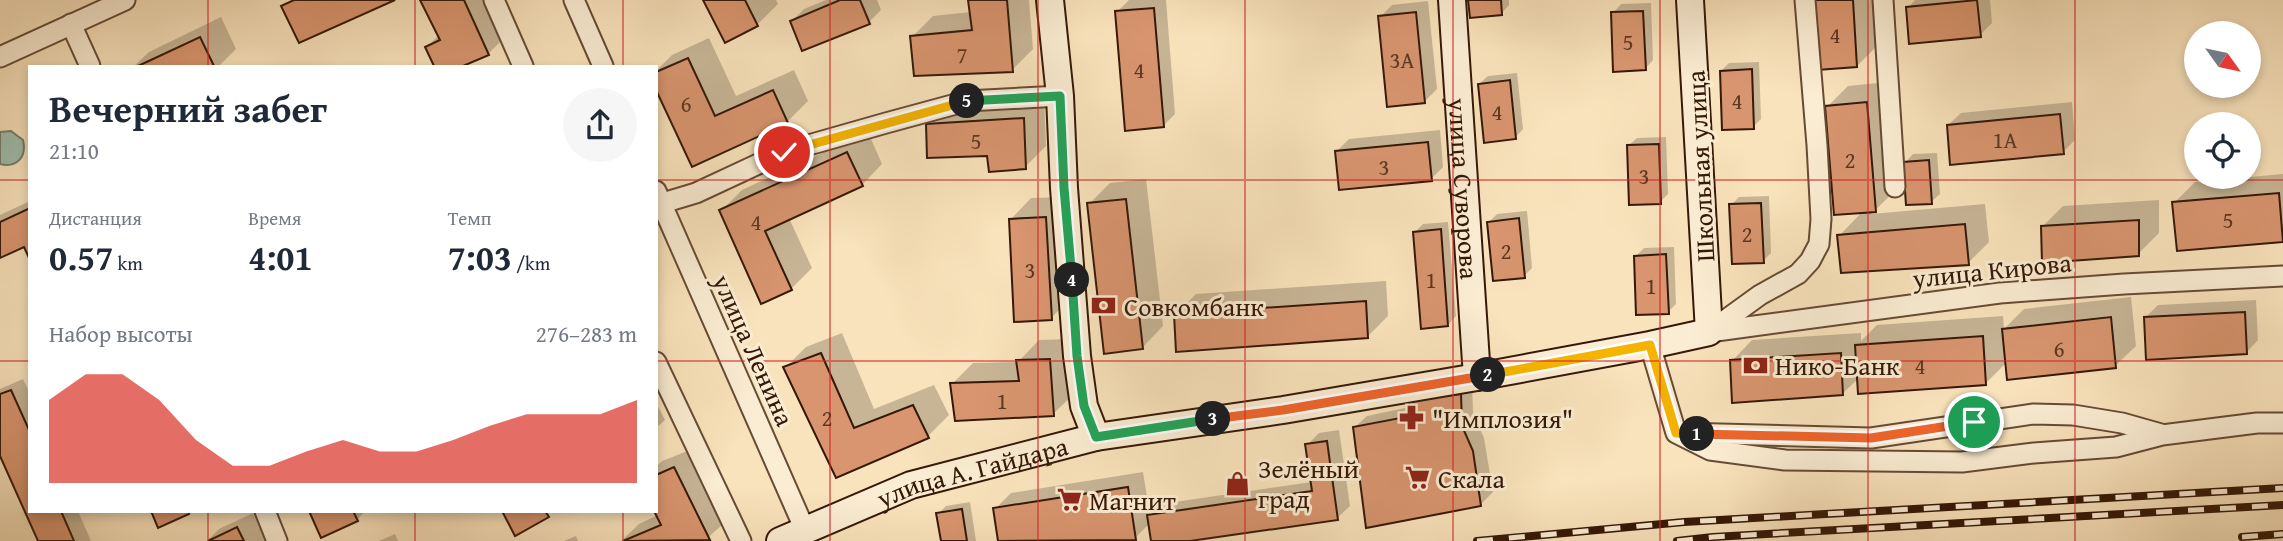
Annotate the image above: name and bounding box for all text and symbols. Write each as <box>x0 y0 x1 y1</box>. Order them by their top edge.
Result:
house number: 4 <box>1829 18 1841 51</box>
north arrow <box>2184 21 2261 98</box>
map controls <box>2184 21 2261 189</box>
house number: 5 <box>1622 25 1634 58</box>
house number: 7 <box>956 38 968 71</box>
house number: 3А <box>1389 43 1415 76</box>
house number: 4 <box>1133 53 1145 86</box>
street label: Школьная улица <box>1675 69 1724 263</box>
text: Вечерний забег <box>49 80 327 136</box>
pin: 5 <box>950 84 984 119</box>
house number: 4 <box>1731 84 1743 117</box>
text: 5 <box>962 86 971 114</box>
house number: 6 <box>680 87 692 120</box>
button: share <box>563 88 637 162</box>
house number: 4 <box>1491 95 1503 128</box>
street label: улица Суворова <box>1439 96 1490 281</box>
button: locate <box>2184 112 2261 189</box>
pin <box>754 122 814 182</box>
house number: 1А <box>1992 123 2018 156</box>
house number: 5 <box>970 124 982 157</box>
icon: check <box>765 133 803 171</box>
text: 21:10 <box>49 134 99 167</box>
house number: 2 <box>1844 143 1856 176</box>
house number: 3 <box>1378 150 1390 183</box>
house number: 3 <box>1638 159 1650 192</box>
house number: 5 <box>2222 203 2234 236</box>
text: Дистанция <box>49 204 142 232</box>
text: Время <box>248 204 301 232</box>
text: Темп <box>448 204 492 232</box>
house number: 4 <box>750 205 762 238</box>
house number: 2 <box>1741 217 1753 250</box>
text: 0.57 <box>49 232 113 283</box>
text: 4:01 <box>248 232 313 283</box>
text: 7:03 <box>448 232 512 283</box>
house number: 2 <box>1500 234 1512 267</box>
street label: улица Кирова <box>1910 242 2074 298</box>
text: km <box>113 249 143 277</box>
text: /km <box>512 249 550 277</box>
house number: 3 <box>1024 253 1036 286</box>
pin: 4 <box>1054 262 1090 298</box>
house number: 1 <box>1425 263 1437 296</box>
text: 4 <box>1067 265 1076 293</box>
street label: улица Ленина <box>703 267 805 433</box>
house number: 1 <box>1645 269 1657 302</box>
place label: Совкомбанк <box>1124 287 1264 326</box>
bank icon: Совкомбанк <box>1090 292 1118 320</box>
text: Набор высоты <box>49 317 193 350</box>
text: 276–283 m <box>536 317 637 350</box>
house number: 6 <box>2053 332 2065 365</box>
place label: Нико-Банк <box>1775 346 1900 385</box>
house number: 4 <box>1914 349 1926 382</box>
bank icon: Нико-Банк <box>1741 351 1769 379</box>
pin: 2 <box>1470 358 1506 392</box>
text: 2 <box>1483 360 1492 388</box>
house number: 1 <box>996 384 1008 417</box>
pin <box>1944 392 2004 452</box>
place label: "Имплозия" <box>1432 399 1573 438</box>
house number: 2 <box>821 401 833 434</box>
pin: 3 <box>1196 402 1230 436</box>
icon: arrive <box>1955 403 1993 441</box>
text: 3 <box>1208 404 1217 432</box>
pharmacy icon: "Имплозия" <box>1398 404 1426 432</box>
pin: 1 <box>1680 416 1714 452</box>
text: 1 <box>1692 419 1701 447</box>
street label: улица А. Гайдара <box>869 426 1072 518</box>
place label: Зелёный град <box>1258 449 1359 518</box>
place label: Скала <box>1438 459 1505 498</box>
supermarket icon: Скала <box>1404 464 1432 492</box>
shop icon: Зелёный град <box>1224 469 1252 497</box>
place label: Магнит <box>1089 481 1176 520</box>
supermarket icon: Магнит <box>1055 486 1083 514</box>

